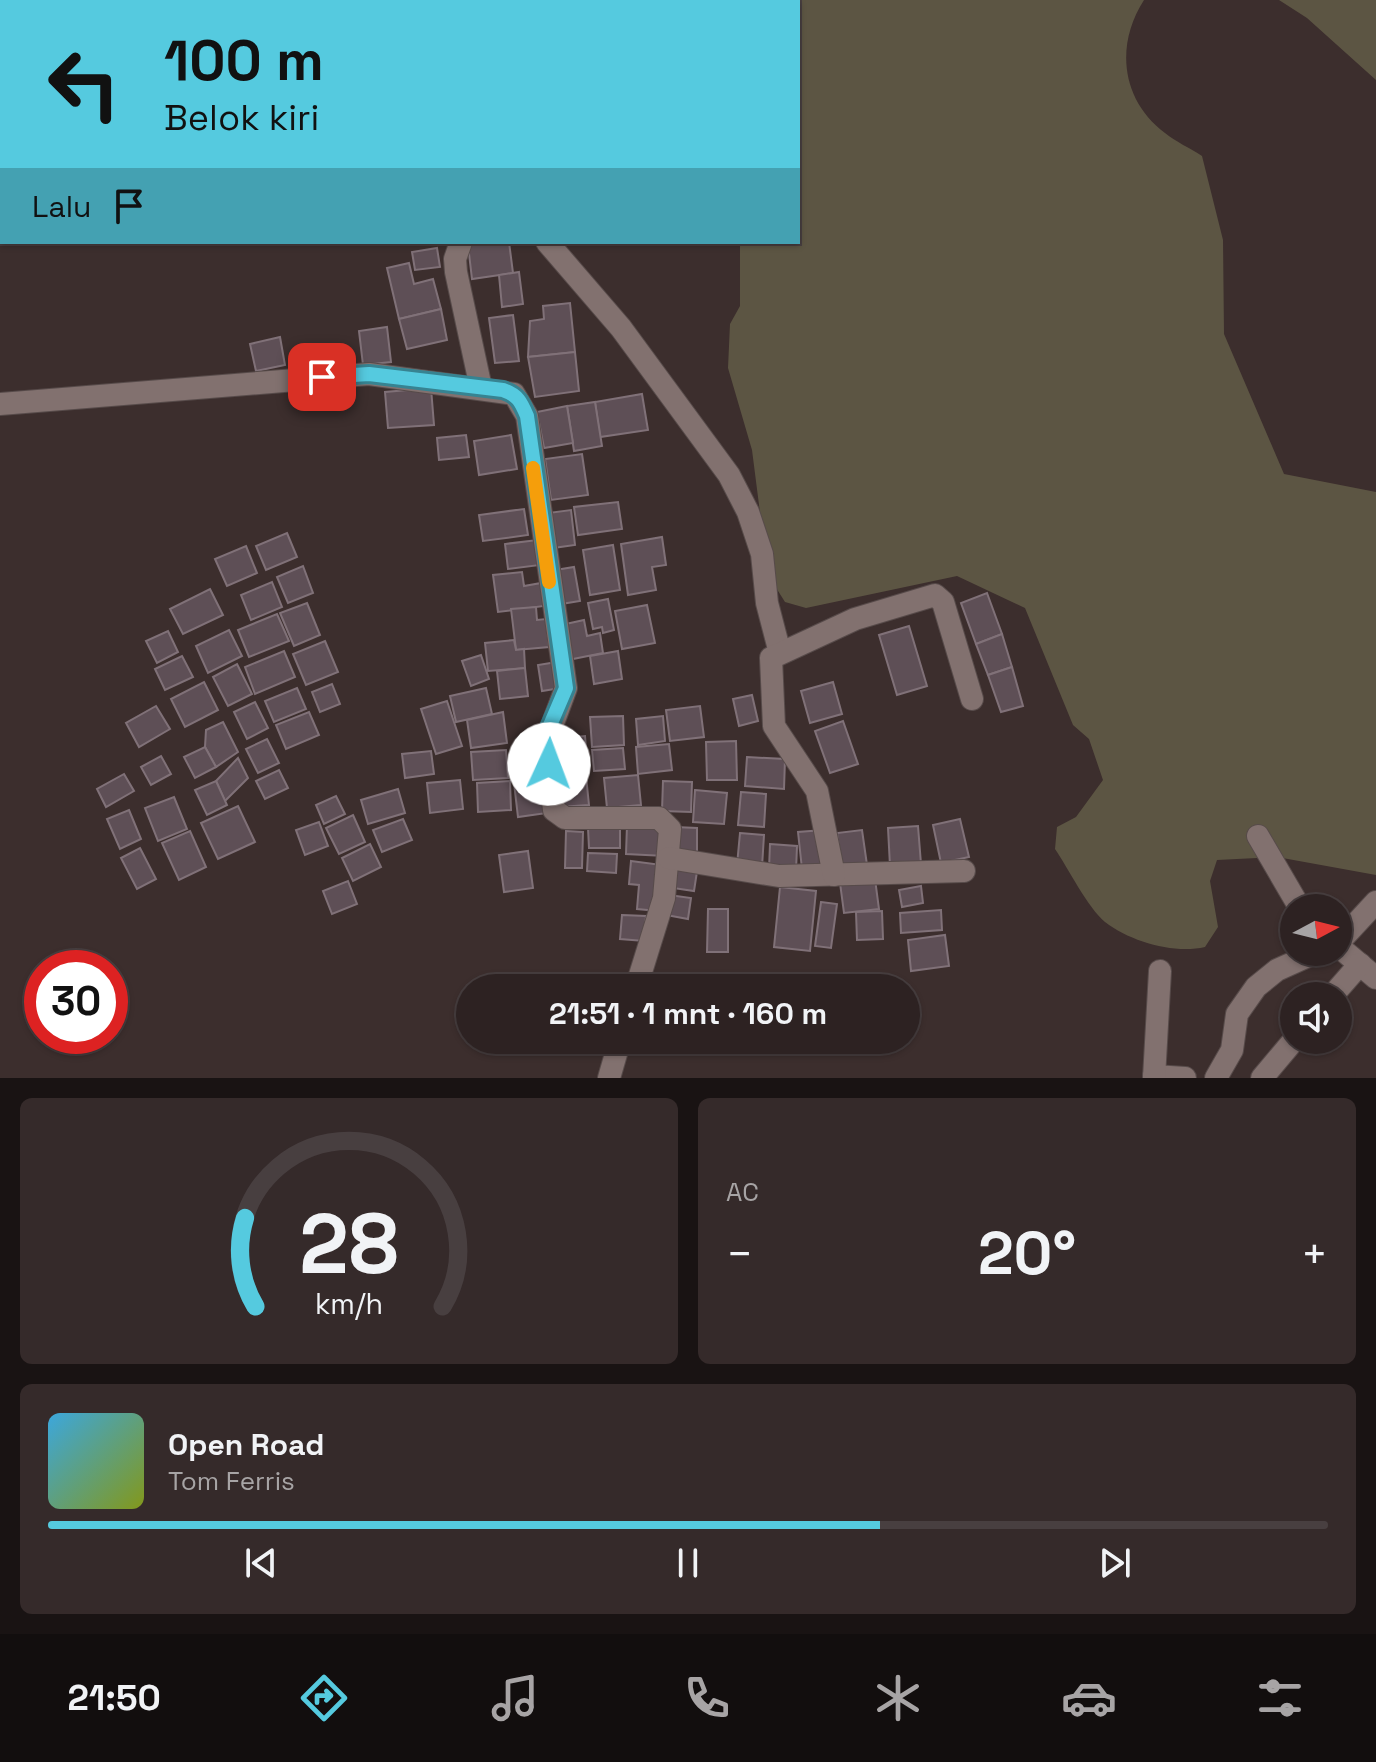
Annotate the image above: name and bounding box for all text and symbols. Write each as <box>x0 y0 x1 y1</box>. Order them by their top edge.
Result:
text: 100 m <box>164 25 324 96</box>
icon: left <box>32 32 136 136</box>
text: Belok kiri <box>164 95 319 141</box>
icon: arrive <box>107 184 151 228</box>
text: Lalu <box>32 187 91 226</box>
pin <box>288 343 356 411</box>
icon: arrive <box>300 355 344 399</box>
position arrow <box>507 722 591 806</box>
north arrow <box>1280 894 1352 966</box>
map controls <box>1280 894 1352 1054</box>
speed limit sign: 30 <box>24 950 128 1054</box>
button: sound <box>1280 982 1352 1054</box>
text: 21:51 · 1 mnt · 160 m <box>549 994 827 1033</box>
text: AC <box>726 1175 759 1209</box>
text: 28 <box>299 1191 399 1297</box>
text: 20° <box>978 1215 1076 1292</box>
text: − <box>726 1226 753 1282</box>
text: + <box>1301 1226 1328 1282</box>
text: km/h <box>315 1286 383 1322</box>
text: Open Road <box>168 1425 324 1464</box>
text: Tom Ferris <box>168 1464 295 1498</box>
icon: previous <box>239 1541 283 1585</box>
icon: pause <box>666 1541 710 1585</box>
icon: next <box>1093 1541 1137 1585</box>
icon: directions <box>296 1670 352 1726</box>
icon: music <box>487 1670 543 1726</box>
icon: phone <box>679 1670 735 1726</box>
icon: climate <box>870 1670 926 1726</box>
icon: car <box>1061 1670 1117 1726</box>
icon: filters <box>1252 1670 1308 1726</box>
text: 21:50 <box>68 1675 161 1721</box>

